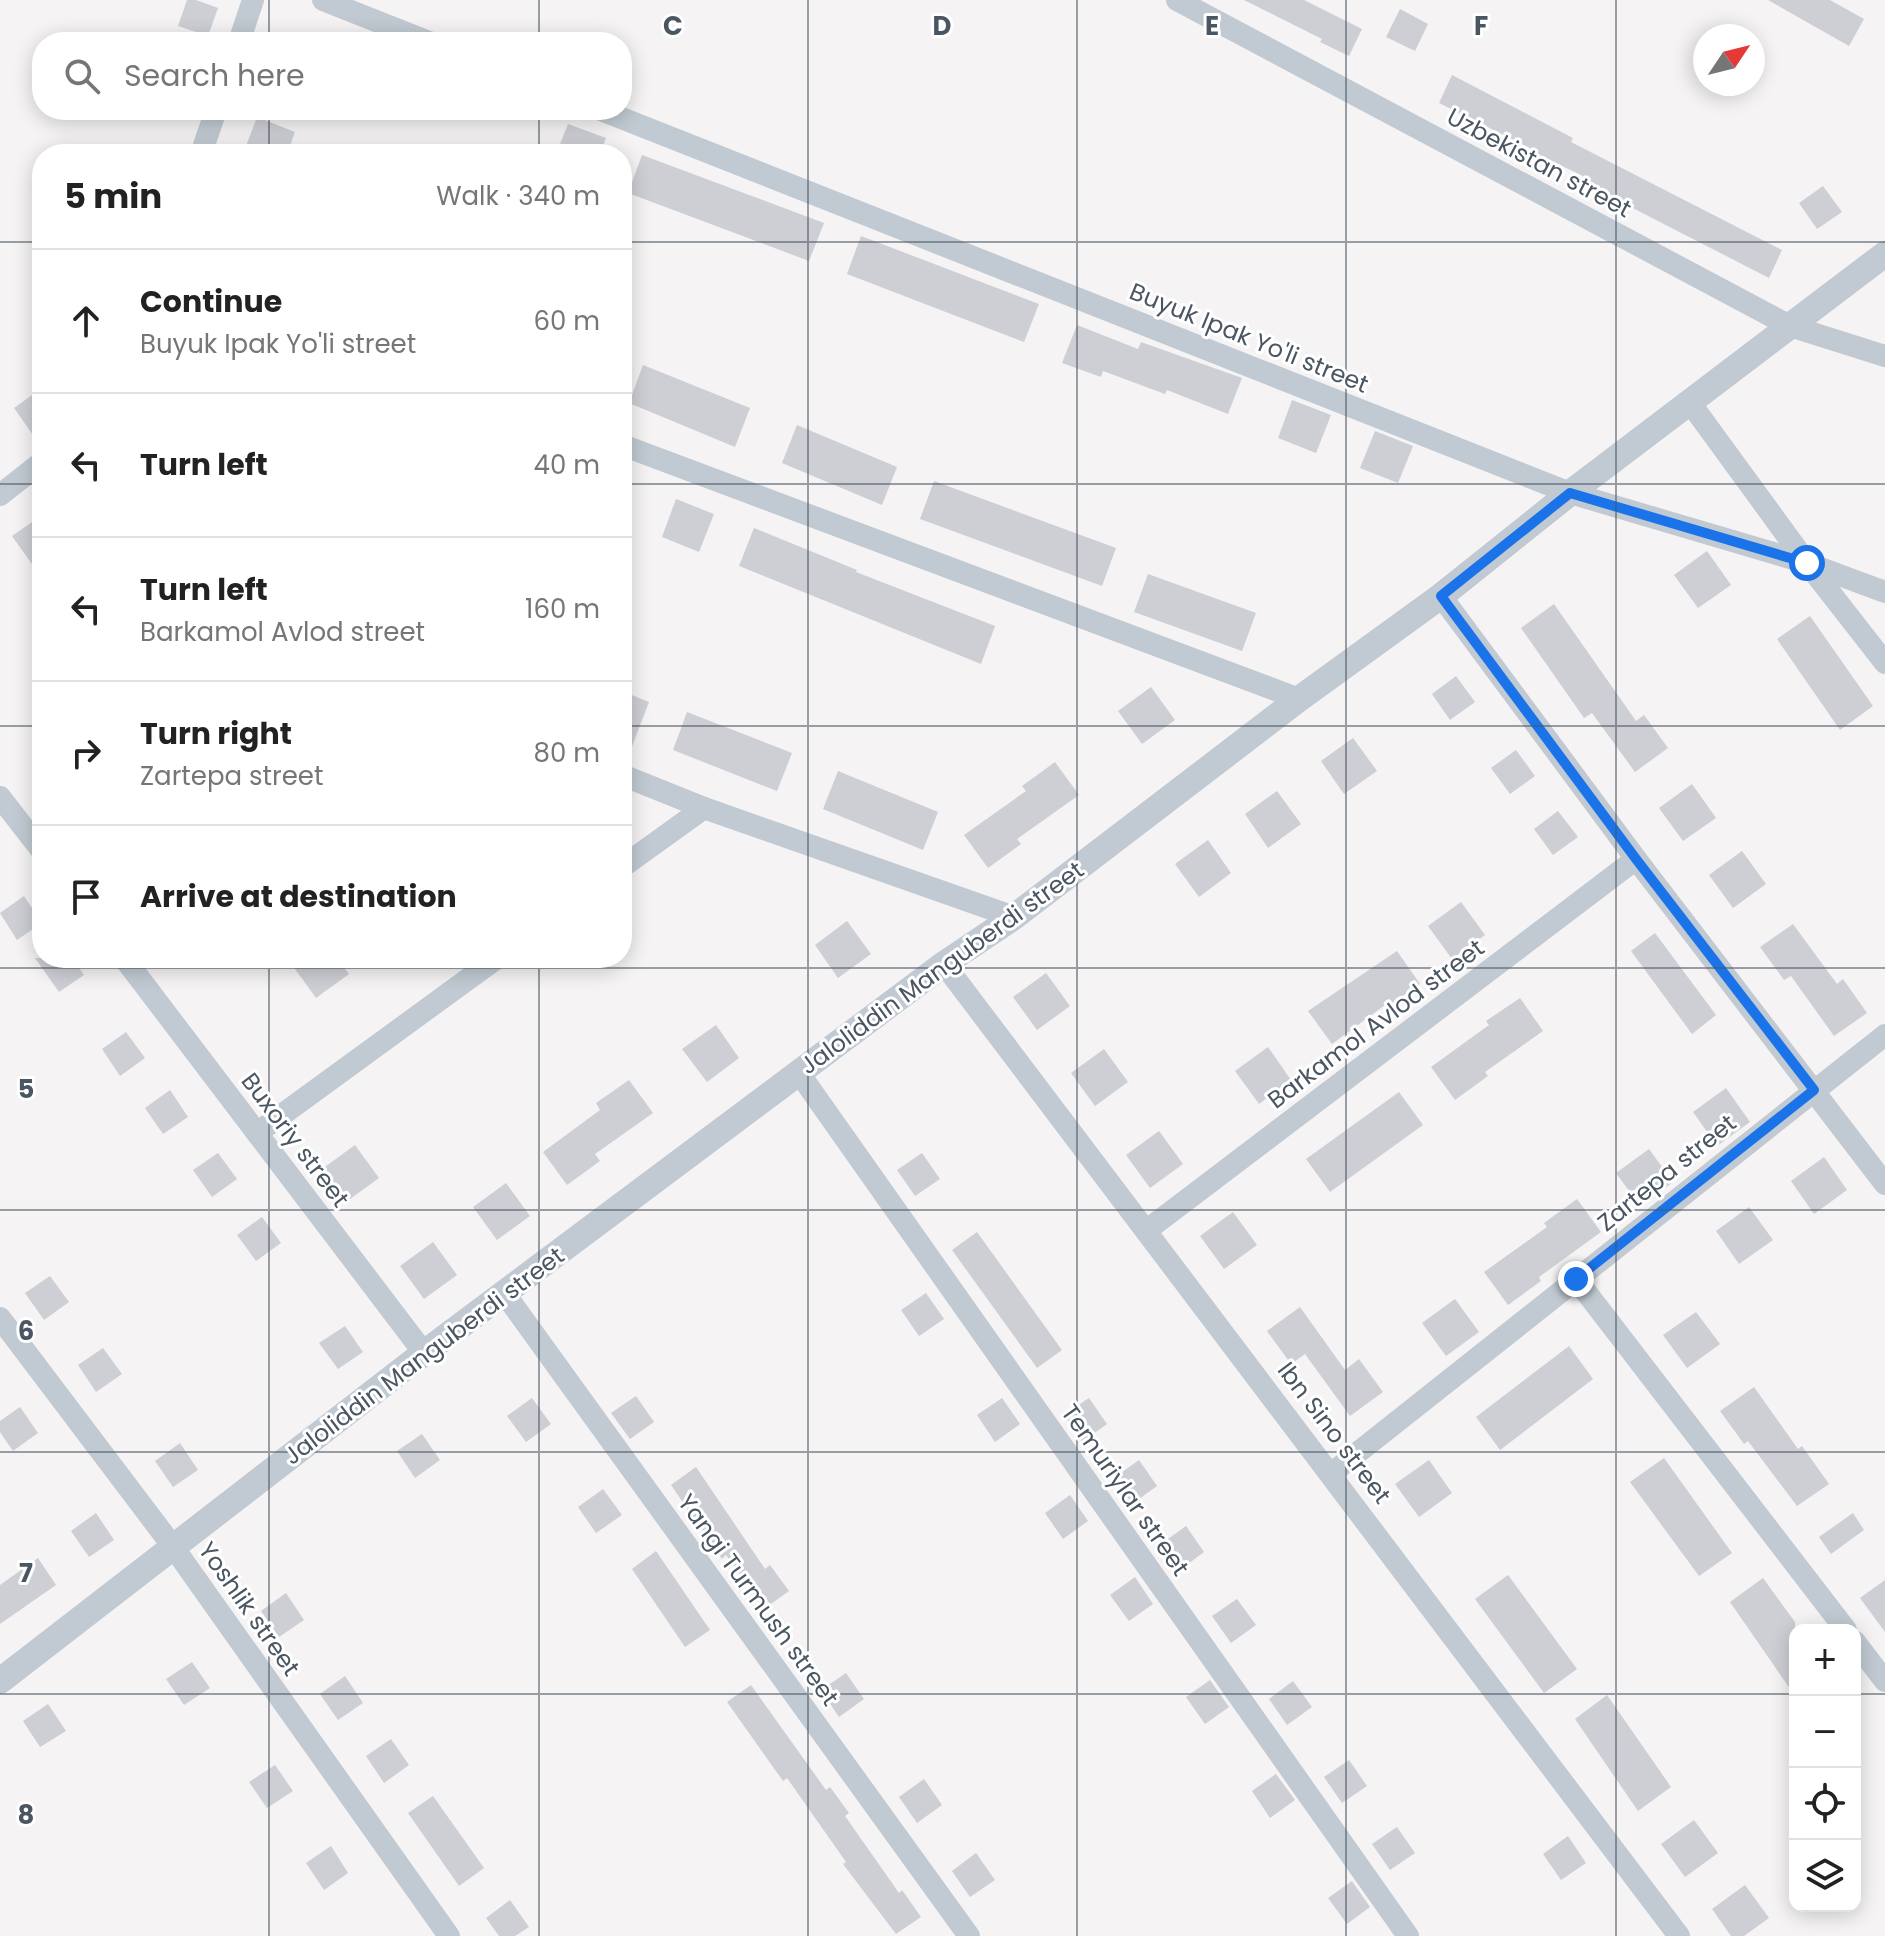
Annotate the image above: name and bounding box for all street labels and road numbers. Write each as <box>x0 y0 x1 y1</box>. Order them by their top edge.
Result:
street label: Uzbekistan street <box>1441 100 1637 225</box>
street label: Buyuk Ipak Yo'li street <box>1125 274 1374 401</box>
street label: Jaloliddin Manguberdi street <box>793 853 1090 1082</box>
street label: Barkamol Avlod street <box>1261 931 1491 1116</box>
street label: Buxoriy street <box>234 1066 357 1214</box>
street label: Zartepa street <box>1590 1107 1743 1239</box>
street label: Jaloliddin Manguberdi street <box>277 1239 571 1472</box>
street label: Ibn Sino street <box>1270 1355 1399 1510</box>
street label: Temuriylar street <box>1054 1397 1197 1582</box>
street label: Yangi Turmush street <box>670 1487 847 1712</box>
street label: Yoshlik street <box>191 1535 308 1682</box>

